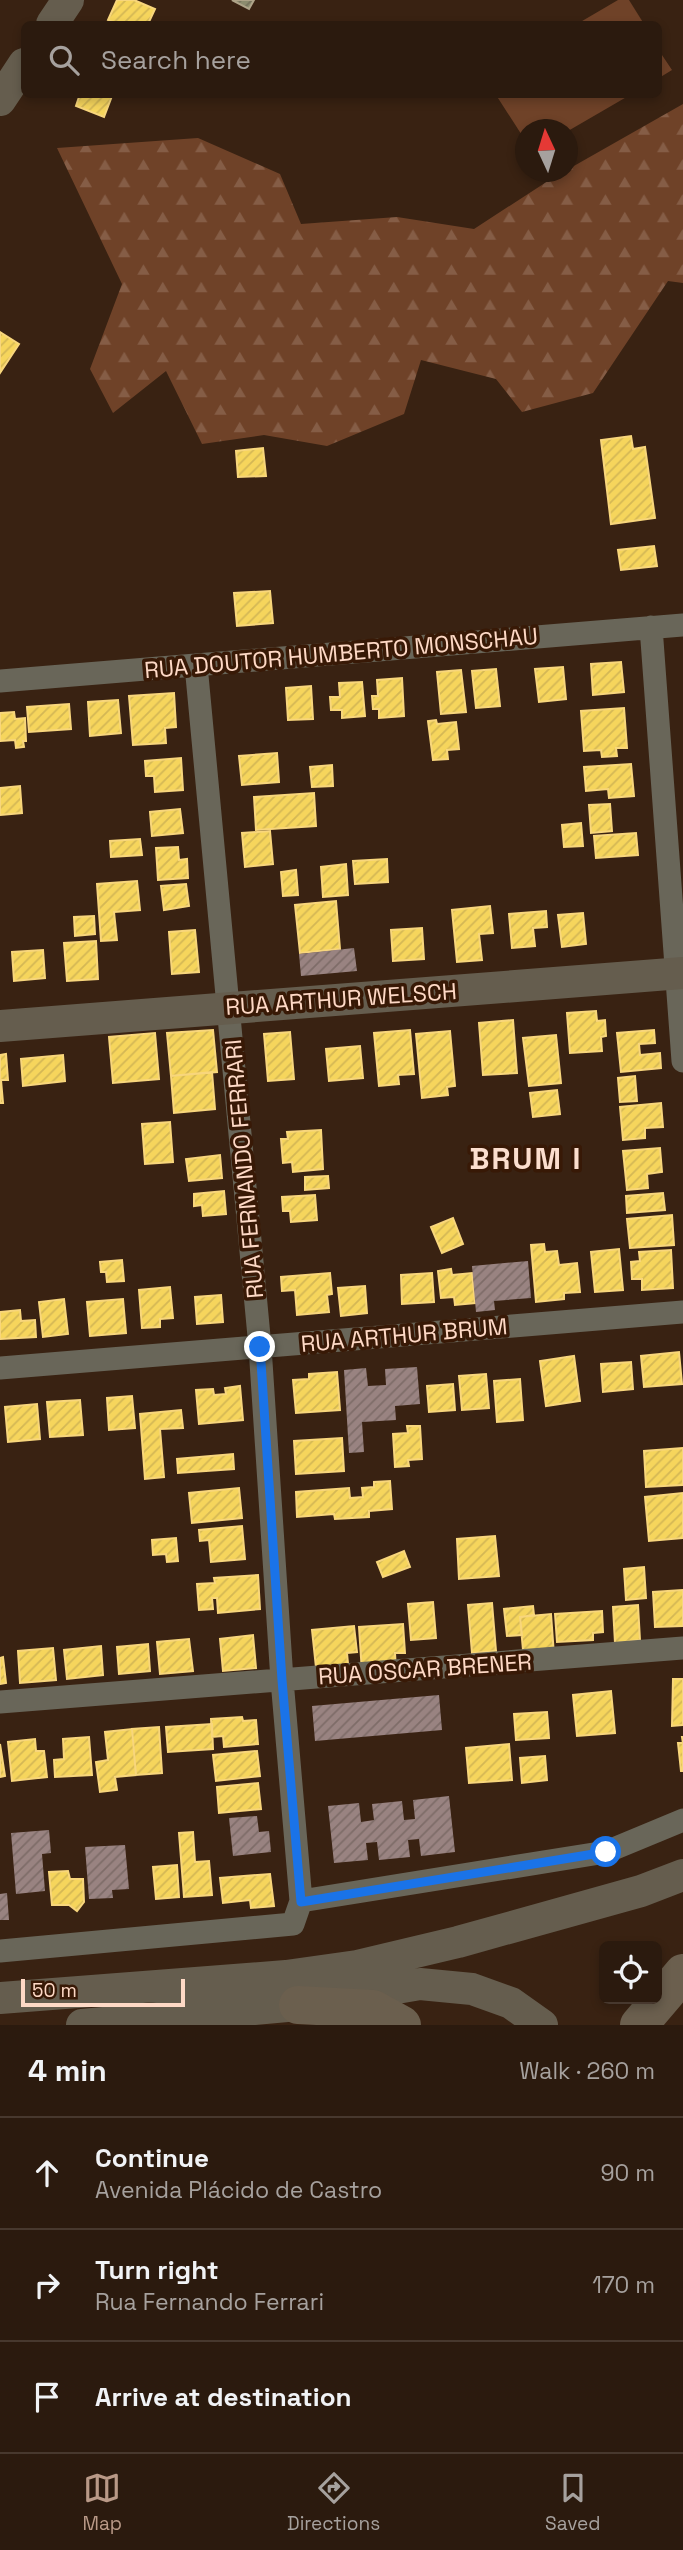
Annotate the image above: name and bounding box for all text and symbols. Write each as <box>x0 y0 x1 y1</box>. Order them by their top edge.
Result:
search box <box>21 21 662 98</box>
icon: search <box>45 41 83 79</box>
text: Search here <box>101 43 251 77</box>
north arrow <box>515 119 578 182</box>
street label: RUA DOUTOR HUMBERTO MONSCHAU <box>143 621 539 685</box>
street label: RUA ARTHUR WELSCH <box>224 976 458 1022</box>
street label: RUA FERNANDO FERRARI <box>218 1038 270 1300</box>
district label: BRUM I <box>469 1139 583 1178</box>
street label: RUA ARTHUR BRUM <box>299 1311 509 1359</box>
route end <box>244 1331 275 1362</box>
street label: RUA OSCAR BRENER <box>317 1647 533 1691</box>
route start <box>590 1836 621 1867</box>
map controls <box>599 1941 662 2004</box>
button: locate <box>599 1941 662 2004</box>
scale bar <box>21 1976 186 2008</box>
text: 50 m <box>32 1978 77 2003</box>
text: 4 min <box>28 2051 107 2090</box>
text: Walk · 260 m <box>519 2056 655 2086</box>
text: Continue <box>95 2141 209 2175</box>
icon: ahead <box>28 2154 66 2192</box>
text: 90 m <box>600 2158 655 2188</box>
text: Avenida Plácido de Castro <box>95 2175 382 2205</box>
text: Turn right <box>95 2253 219 2287</box>
icon: right <box>28 2266 66 2304</box>
text: 170 m <box>592 2270 655 2300</box>
text: Rua Fernando Ferrari <box>95 2287 324 2317</box>
icon: arrive <box>28 2378 66 2416</box>
text: Arrive at destination <box>95 2380 352 2414</box>
tab: Map <box>82 2469 122 2536</box>
tab: Directions <box>287 2469 380 2536</box>
tab: Saved <box>545 2469 601 2536</box>

